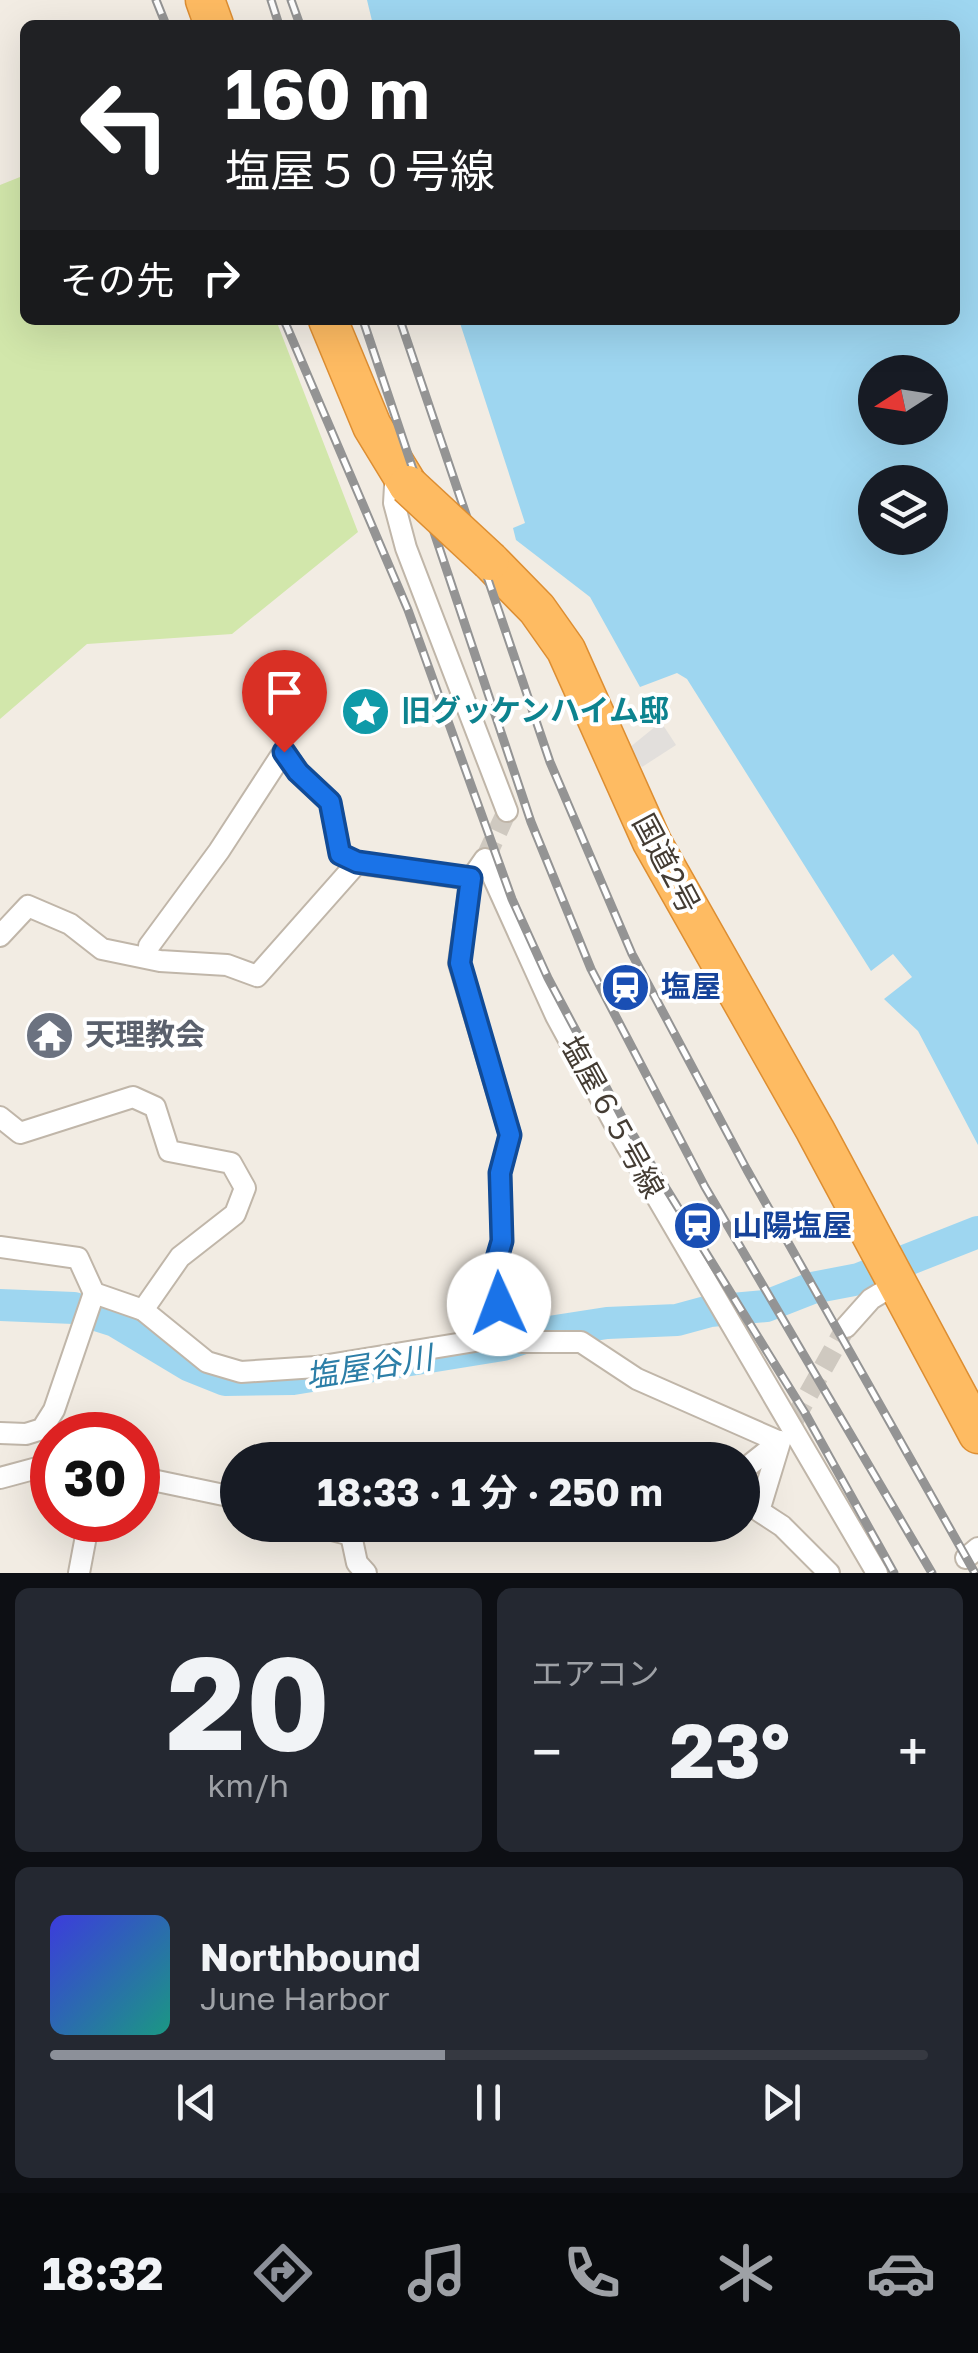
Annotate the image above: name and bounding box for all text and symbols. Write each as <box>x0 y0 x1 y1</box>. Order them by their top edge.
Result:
text: 160 m <box>225 50 430 134</box>
icon: left <box>60 60 190 190</box>
text: 塩屋５０号線 <box>225 143 495 197</box>
icon: right <box>194 250 249 305</box>
text: その先 <box>60 257 174 302</box>
north arrow <box>858 355 948 445</box>
map controls <box>858 355 948 555</box>
button: layers <box>858 465 948 555</box>
pin <box>242 650 327 753</box>
icon: arrive <box>257 665 312 720</box>
place icon: 旧グッケンハイム邸 <box>340 685 392 737</box>
place label: 旧グッケンハイム邸 <box>401 692 669 728</box>
street label: 国道2号 <box>626 808 708 919</box>
station icon: 塩屋 <box>600 961 652 1013</box>
place label: 塩屋 <box>661 968 721 1004</box>
temple icon: 天理教会 <box>24 1009 76 1061</box>
place label: 天理教会 <box>85 1016 205 1052</box>
street label: 塩屋６５号線 <box>553 1029 672 1204</box>
station icon: 山陽塩屋 <box>671 1200 723 1252</box>
place label: 山陽塩屋 <box>732 1207 852 1243</box>
position arrow <box>447 1252 551 1356</box>
water label: 塩屋谷川 <box>303 1337 438 1395</box>
speed limit sign: 30 <box>30 1412 160 1542</box>
text: 18:33 · 1 分 · 250 m <box>317 1469 663 1514</box>
text: 20 <box>166 1623 330 1779</box>
text: エアコン <box>532 1654 660 1692</box>
text: 23° <box>669 1704 790 1795</box>
text: − <box>532 1718 562 1784</box>
text: + <box>898 1718 928 1784</box>
text: km/h <box>208 1766 289 1804</box>
text: Northbound <box>200 1934 421 1979</box>
text: June Harbor <box>200 1979 390 2017</box>
icon: previous <box>169 2075 224 2130</box>
icon: pause <box>461 2075 516 2130</box>
icon: next <box>754 2075 809 2130</box>
icon: directions <box>248 2238 318 2308</box>
icon: music <box>402 2238 472 2308</box>
icon: phone <box>557 2238 627 2308</box>
icon: climate <box>711 2238 781 2308</box>
icon: car <box>866 2238 936 2308</box>
text: 18:32 <box>42 2246 164 2300</box>

